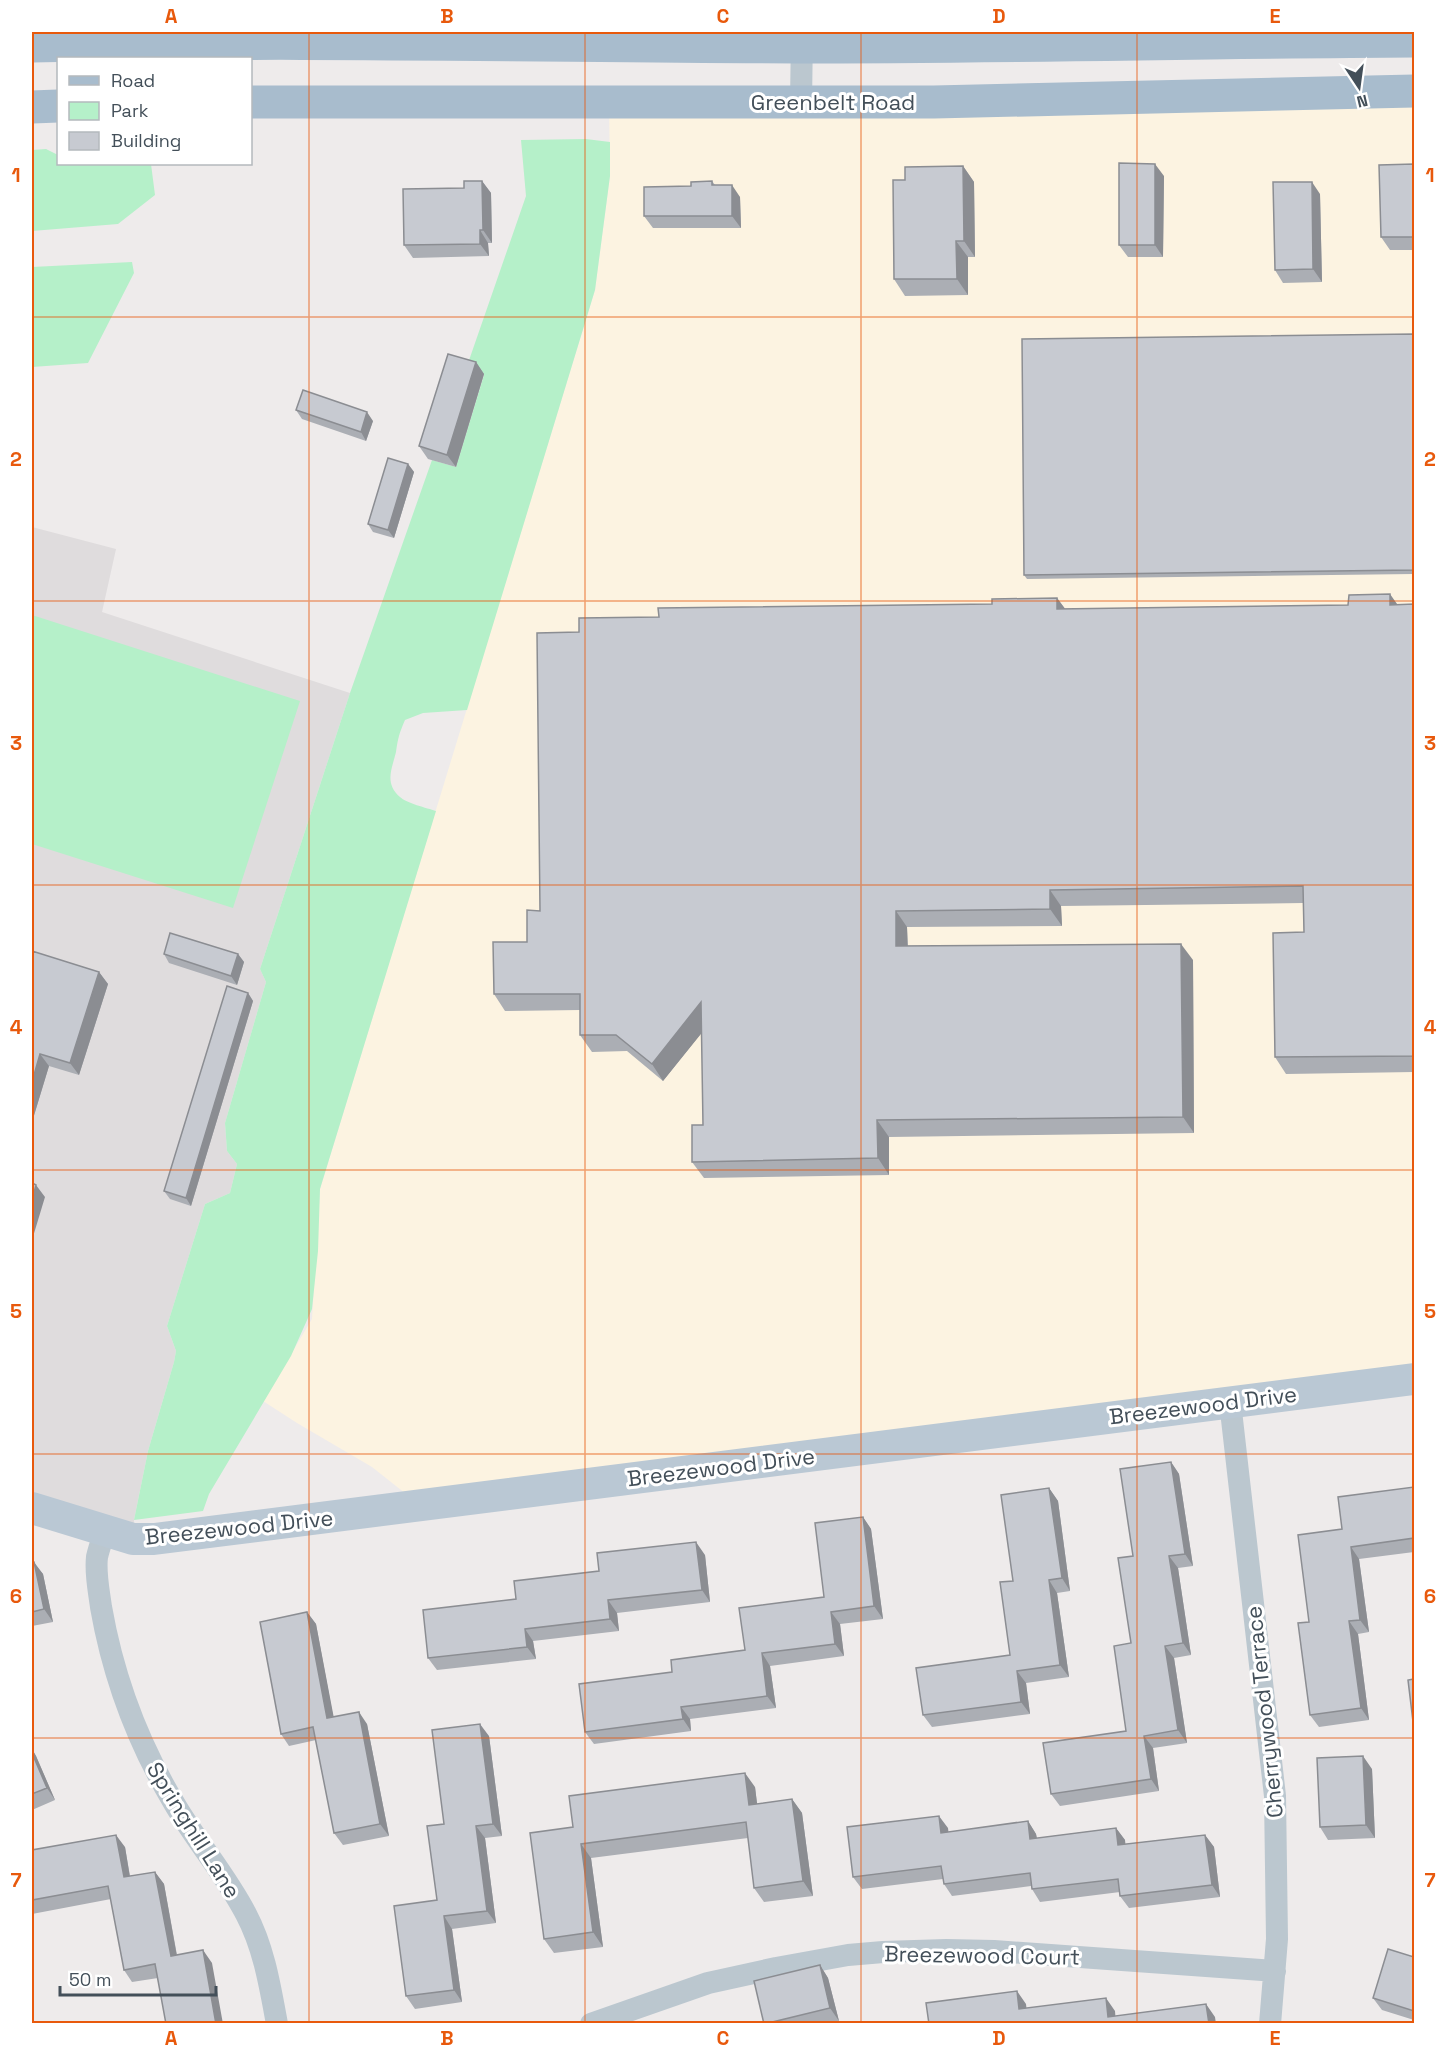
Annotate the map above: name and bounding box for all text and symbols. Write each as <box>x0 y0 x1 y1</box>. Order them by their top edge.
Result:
text: A <box>165 3 178 29</box>
text: B <box>440 3 454 29</box>
text: C <box>717 3 730 29</box>
text: D <box>992 3 1006 29</box>
text: E <box>1269 3 1281 29</box>
legend <box>57 57 252 165</box>
north arrow <box>1329 57 1389 117</box>
text: Road <box>111 69 155 92</box>
street label: Greenbelt Road <box>751 88 915 116</box>
text: N <box>1355 90 1370 113</box>
text: Park <box>111 99 149 122</box>
text: Building <box>111 129 181 152</box>
text: 1 <box>11 162 21 188</box>
text: 1 <box>1425 162 1435 188</box>
text: 2 <box>10 446 22 472</box>
text: 2 <box>1424 446 1436 472</box>
text: 3 <box>10 730 22 756</box>
text: 3 <box>1424 730 1436 756</box>
text: 4 <box>10 1014 23 1040</box>
text: 4 <box>1424 1014 1437 1040</box>
text: 5 <box>10 1298 22 1324</box>
text: 5 <box>1424 1298 1436 1324</box>
street label: Breezewood Drive <box>1107 1380 1299 1430</box>
street label: Breezewood Drive <box>625 1442 817 1492</box>
street label: Breezewood Drive <box>144 1503 334 1551</box>
text: 6 <box>10 1583 22 1609</box>
text: 6 <box>1424 1583 1436 1609</box>
street label: Cherrywood Terrace <box>1239 1605 1289 1819</box>
street label: Springhill Lane <box>141 1757 247 1903</box>
text: 7 <box>10 1867 22 1893</box>
text: 7 <box>1424 1867 1436 1893</box>
street label: Breezewood Court <box>884 1939 1080 1971</box>
scale bar <box>60 1959 216 1997</box>
text: 50 m <box>69 1968 111 1991</box>
text: A <box>165 2025 178 2051</box>
text: B <box>440 2025 454 2051</box>
text: C <box>717 2025 730 2051</box>
text: D <box>992 2025 1006 2051</box>
text: E <box>1269 2025 1281 2051</box>

